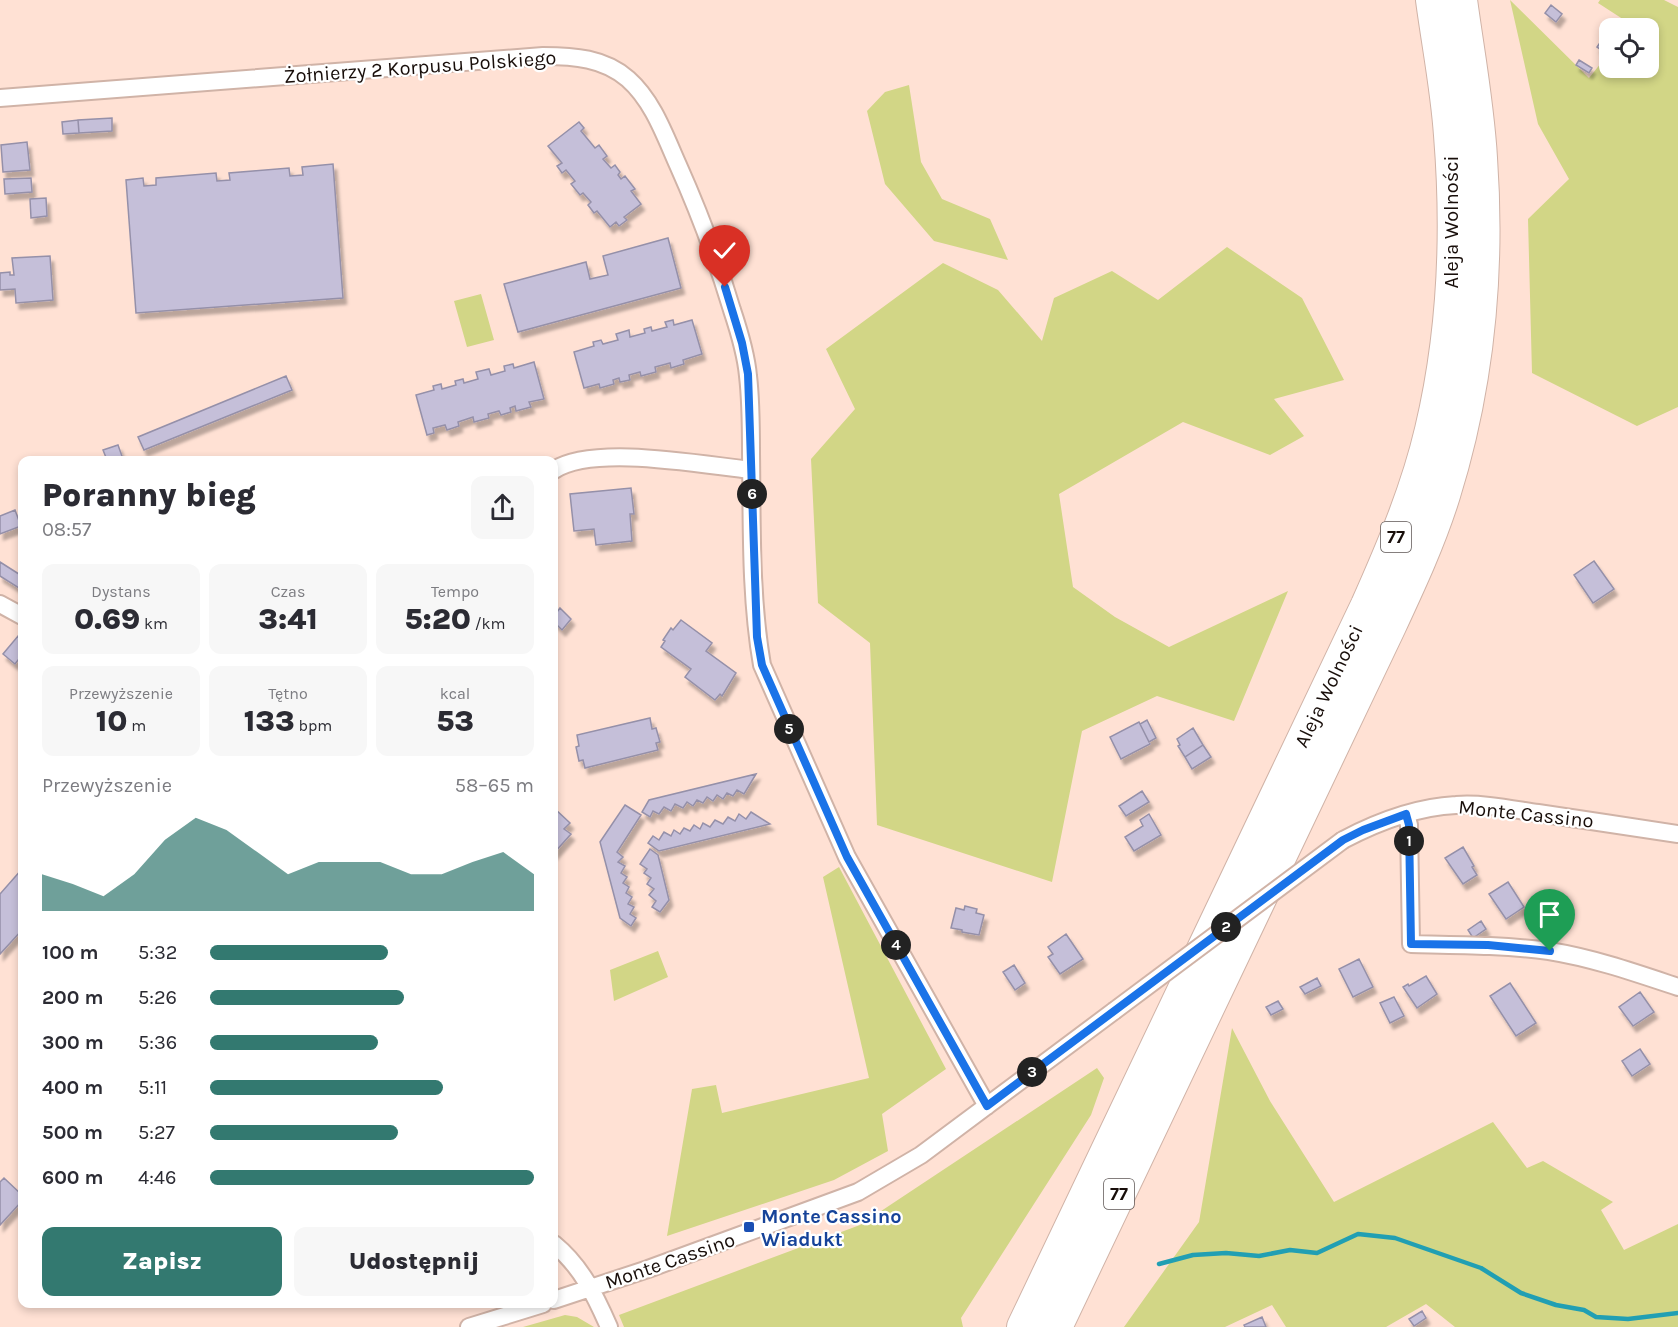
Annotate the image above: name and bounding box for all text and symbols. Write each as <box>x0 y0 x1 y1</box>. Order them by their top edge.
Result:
map controls <box>1599 18 1659 78</box>
button: locate <box>1599 18 1659 78</box>
street label: Żołnierzy 2 Korpusu Polskiego <box>283 46 557 88</box>
street label: Aleja Wolności <box>1440 156 1463 288</box>
pin <box>699 225 750 287</box>
icon: check <box>708 234 741 267</box>
text: Poranny bieg <box>42 476 256 514</box>
button: share <box>471 476 534 539</box>
pin: 6 <box>737 479 767 509</box>
text: 6 <box>747 484 757 503</box>
text: 08:57 <box>42 518 91 541</box>
road number: 77 <box>1381 522 1411 552</box>
text: Dystans <box>91 582 151 601</box>
text: Czas <box>271 582 305 601</box>
text: Tempo <box>431 582 479 601</box>
text: 0.69 <box>74 601 140 637</box>
text: 3:41 <box>258 601 318 637</box>
text: 5:20 <box>404 601 471 637</box>
text: km <box>140 614 168 633</box>
text: /km <box>471 614 506 633</box>
street label: Aleja Wolności <box>1289 621 1367 751</box>
text: Przewyższenie <box>69 684 173 703</box>
text: Tętno <box>268 684 308 703</box>
text: kcal <box>440 684 470 703</box>
text: 10 <box>96 703 127 739</box>
text: 133 <box>244 703 295 739</box>
text: 53 <box>436 703 474 739</box>
pin: 5 <box>774 714 804 744</box>
text: m <box>127 716 146 735</box>
text: bpm <box>295 716 332 735</box>
text: 5 <box>784 719 794 738</box>
text: Przewyższenie <box>42 774 172 797</box>
text: 58–65 m <box>455 774 534 797</box>
street label: Monte Cassino <box>1457 795 1595 833</box>
pin: 1 <box>1394 826 1424 856</box>
text: 1 <box>1406 831 1412 850</box>
pin <box>1524 889 1575 951</box>
icon: arrive <box>1533 898 1566 931</box>
pin: 2 <box>1211 912 1241 942</box>
text: 2 <box>1221 917 1231 936</box>
pin: 4 <box>881 930 911 960</box>
text: 4 <box>891 935 901 954</box>
text: 100 m <box>42 941 98 964</box>
text: 5:32 <box>138 941 177 964</box>
text: 200 m <box>42 986 103 1009</box>
text: 5:26 <box>138 986 177 1009</box>
text: 300 m <box>42 1031 104 1054</box>
text: 5:36 <box>138 1031 177 1054</box>
pin: 3 <box>1017 1057 1047 1087</box>
text: 3 <box>1027 1062 1037 1081</box>
text: 400 m <box>42 1076 103 1099</box>
text: 5:11 <box>138 1076 167 1099</box>
text: 500 m <box>42 1121 103 1144</box>
text: 5:27 <box>138 1121 175 1144</box>
text: 600 m <box>42 1166 103 1189</box>
text: 4:46 <box>138 1166 176 1189</box>
road number: 77 <box>1104 1179 1134 1209</box>
place label: Monte Cassino Wiadukt <box>761 1205 902 1251</box>
marker: Monte Cassino Wiadukt <box>742 1220 756 1234</box>
button: Zapisz <box>42 1227 282 1296</box>
button: Udostępnij <box>294 1227 534 1296</box>
street label: Monte Cassino <box>602 1228 738 1294</box>

